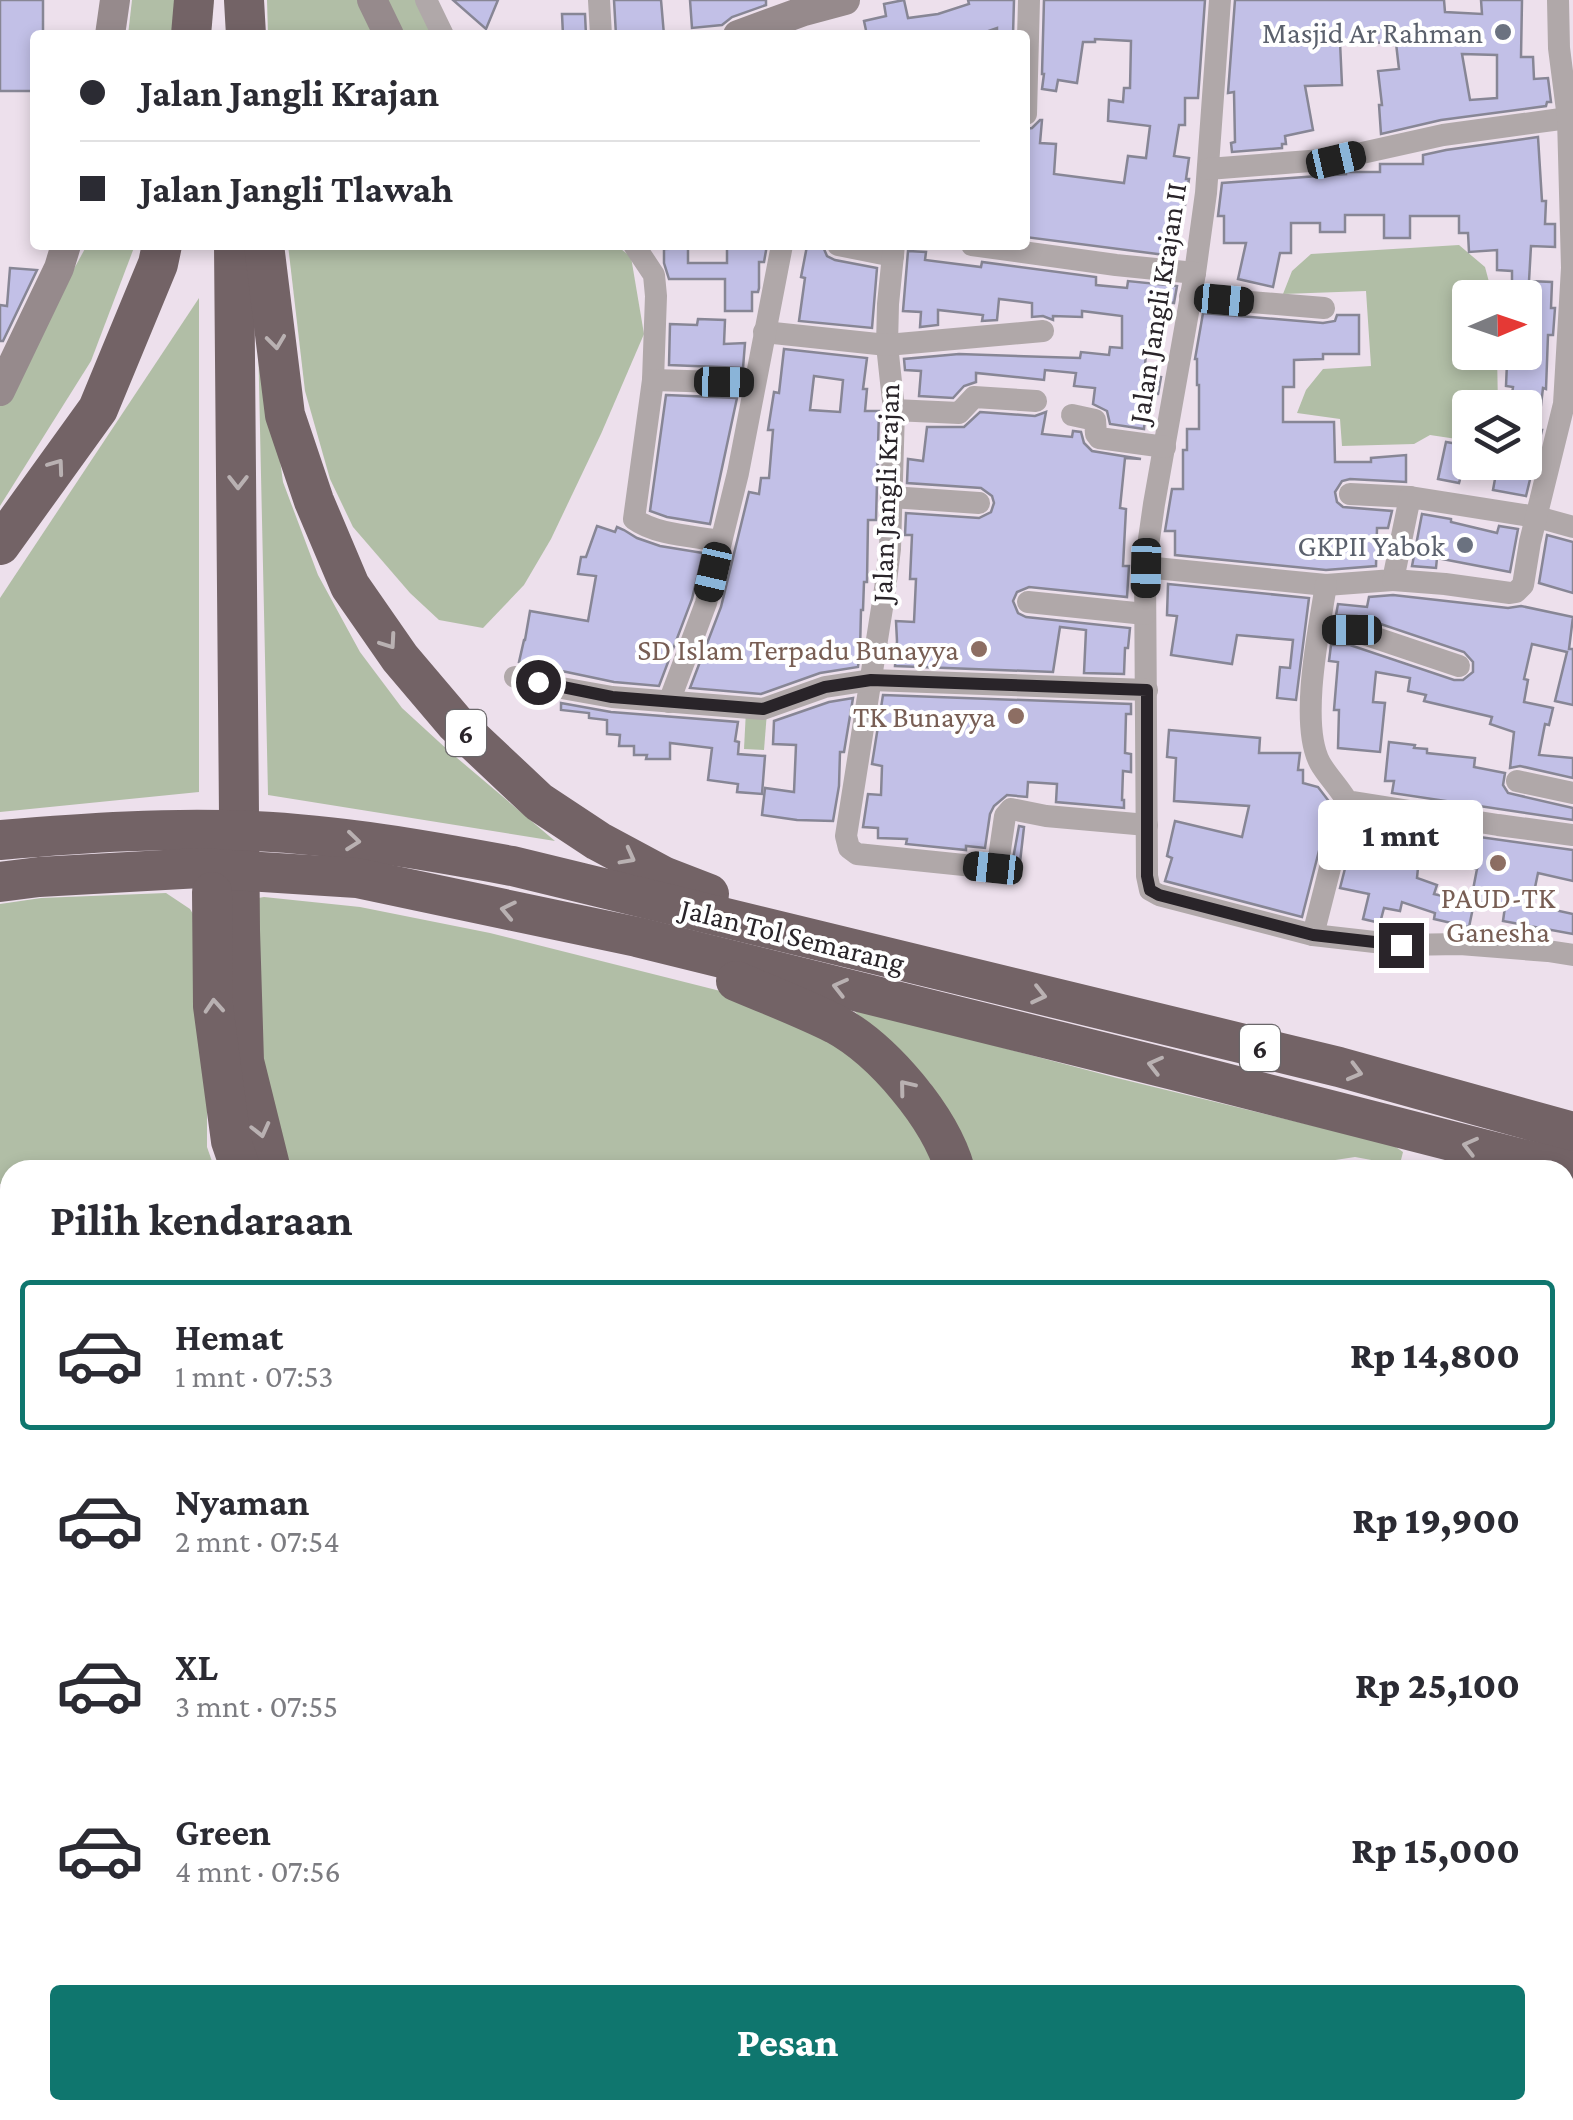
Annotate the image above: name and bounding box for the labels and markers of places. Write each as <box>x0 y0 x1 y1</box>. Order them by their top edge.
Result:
place label: Masjid Ar Rahman <box>1262 16 1483 50</box>
marker: Masjid Ar Rahman <box>1492 21 1514 43</box>
place label: GKPII Yabok <box>1297 529 1446 562</box>
marker: GKPII Yabok <box>1454 534 1476 556</box>
place label: SD Islam Terpadu Bunayya <box>637 633 959 667</box>
marker: SD Islam Terpadu Bunayya <box>968 638 990 660</box>
place label: TK Bunayya <box>853 700 996 734</box>
marker: TK Bunayya <box>1005 705 1027 727</box>
marker: PAUD-TK Ganesha <box>1487 852 1509 874</box>
place label: PAUD-TK Ganesha <box>1441 881 1556 948</box>

